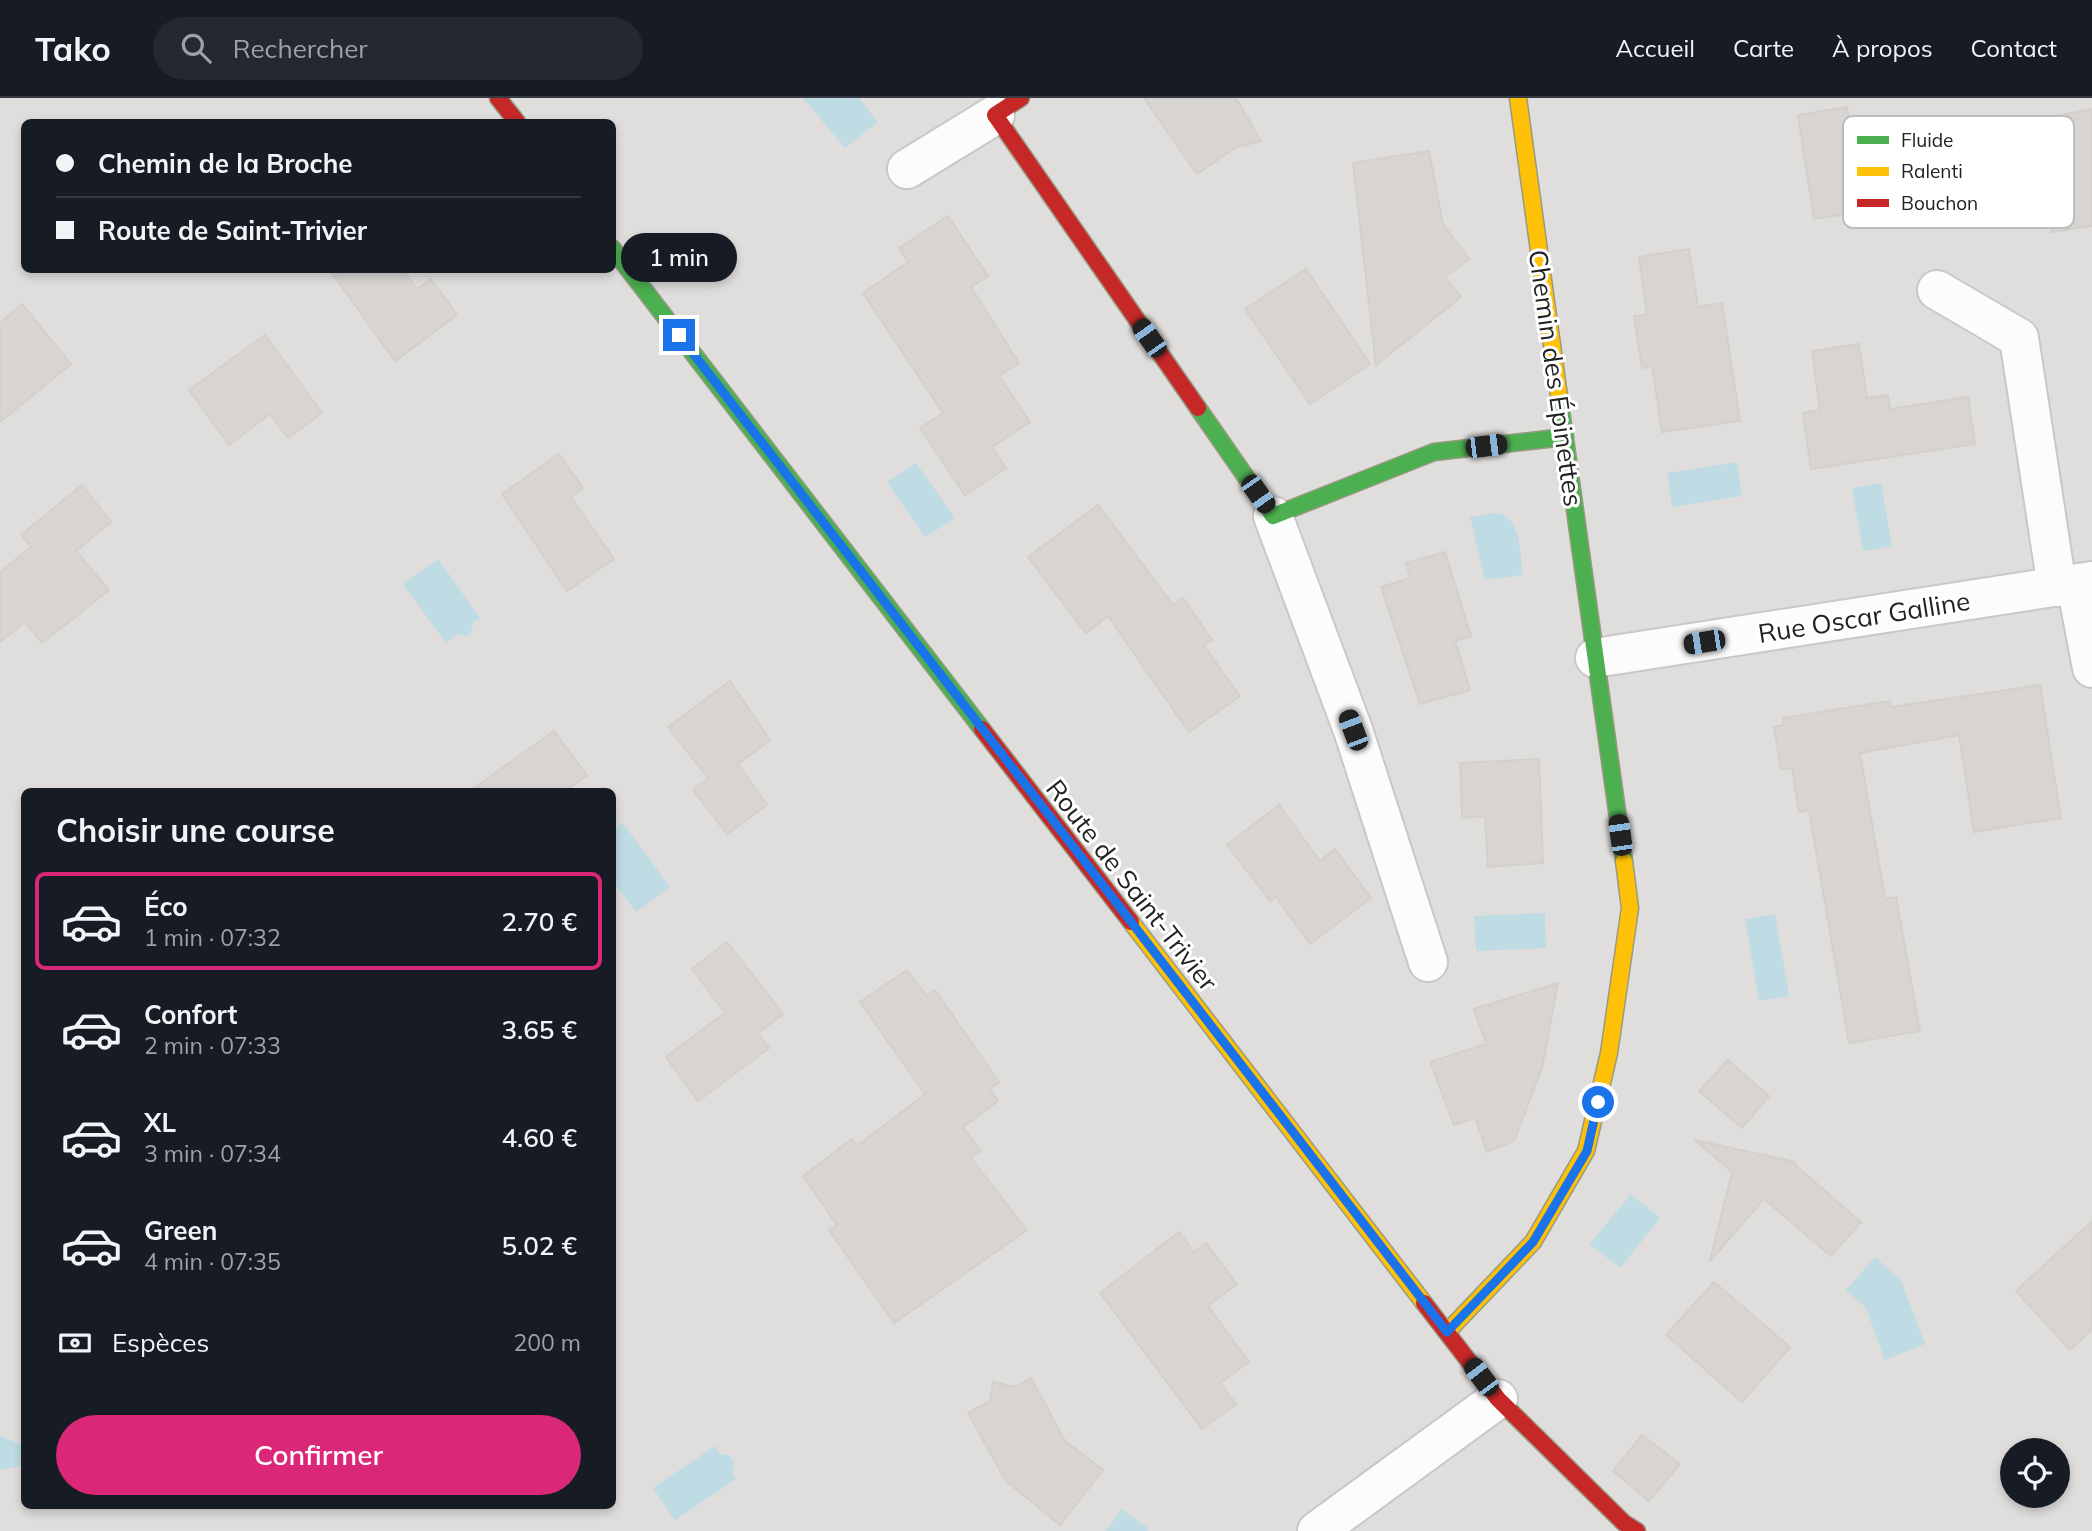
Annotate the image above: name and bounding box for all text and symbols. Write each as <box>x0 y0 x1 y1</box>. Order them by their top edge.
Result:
search box <box>153 17 643 80</box>
text: Tako <box>35 28 111 69</box>
icon: search <box>177 29 215 67</box>
text: Rechercher <box>233 32 368 65</box>
text: Accueil <box>1616 33 1695 63</box>
text: Carte <box>1733 33 1794 63</box>
text: À propos <box>1832 33 1933 63</box>
text: Contact <box>1971 33 2057 63</box>
legend <box>1843 116 2074 228</box>
text: Fluide <box>1901 128 1953 152</box>
text: Chemin de la Broche <box>98 147 353 180</box>
text: Ralenti <box>1901 159 1963 183</box>
text: Bouchon <box>1901 191 1978 215</box>
text: Route de Saint-Trivier <box>98 214 367 247</box>
callout: 1 min <box>621 233 737 282</box>
text: 1 min <box>649 243 709 272</box>
street label: Chemin des Épinettes <box>1522 248 1590 508</box>
car <box>1129 315 1170 361</box>
route end <box>663 319 695 351</box>
car <box>1464 433 1509 459</box>
car <box>1238 471 1279 517</box>
street label: Rue Oscar Galline <box>1756 584 1972 650</box>
car <box>1682 628 1727 656</box>
car <box>1336 707 1371 753</box>
street label: Route de Saint-Trivier <box>1039 773 1225 998</box>
text: Choisir une course <box>56 810 335 850</box>
car <box>1607 813 1634 857</box>
icon: car <box>60 890 123 953</box>
text: Éco <box>144 890 188 923</box>
text: 2.70 € <box>501 905 577 938</box>
text: 1 min · 07:32 <box>144 923 281 952</box>
icon: car <box>60 998 123 1061</box>
text: Confort <box>144 998 237 1031</box>
text: 3.65 € <box>501 1013 577 1046</box>
text: 2 min · 07:33 <box>144 1031 281 1060</box>
route start <box>1582 1086 1614 1118</box>
icon: car <box>60 1106 123 1169</box>
text: XL <box>144 1106 176 1139</box>
text: 4.60 € <box>501 1121 577 1154</box>
text: 3 min · 07:34 <box>144 1139 281 1168</box>
icon: car <box>60 1214 123 1277</box>
text: Green <box>144 1214 217 1247</box>
text: 5.02 € <box>501 1229 577 1262</box>
text: 4 min · 07:35 <box>144 1247 281 1276</box>
icon: cash <box>56 1324 94 1362</box>
text: Espèces <box>112 1326 209 1359</box>
text: 200 m <box>513 1328 581 1357</box>
car <box>1460 1354 1503 1400</box>
button: Confirmer <box>56 1415 581 1495</box>
map controls <box>2000 1438 2070 1508</box>
button: locate <box>2000 1438 2070 1508</box>

